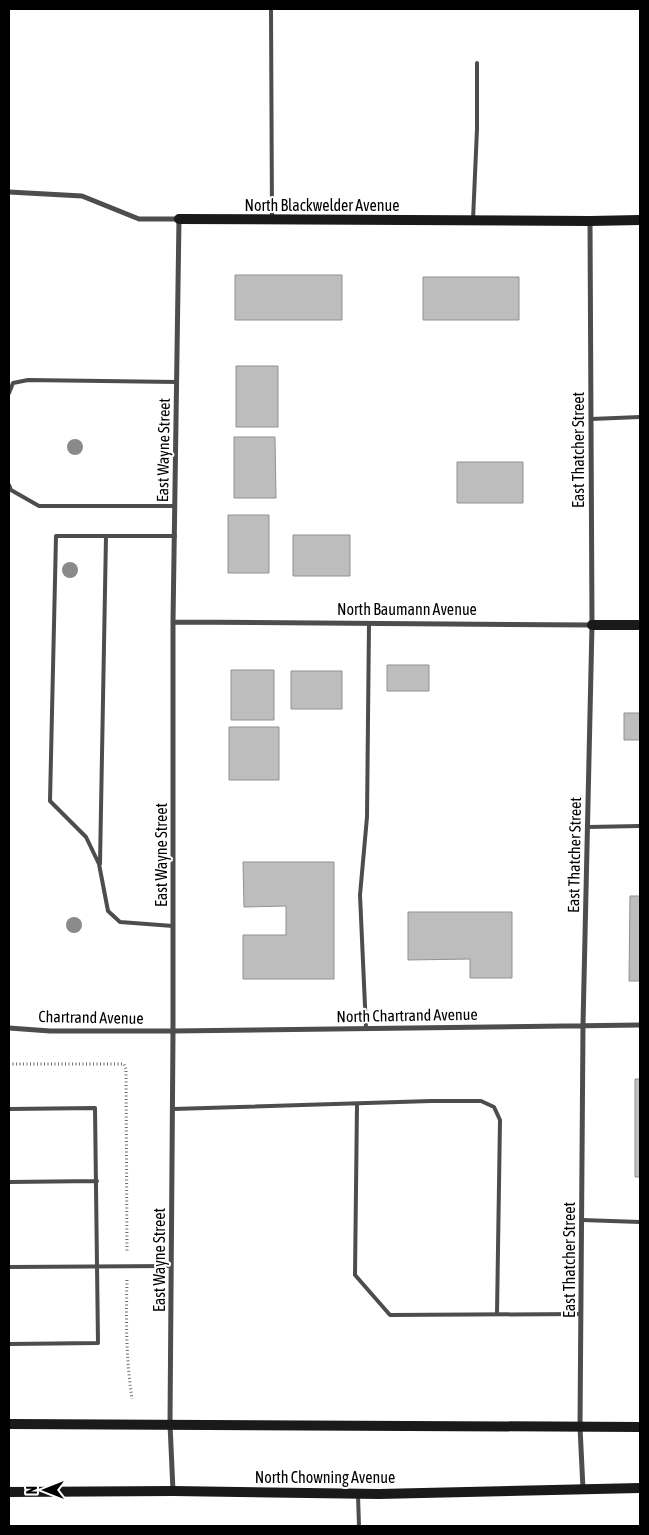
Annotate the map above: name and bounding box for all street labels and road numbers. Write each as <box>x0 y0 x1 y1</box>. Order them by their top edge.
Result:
street label: North Blackwelder Avenue <box>244 196 400 214</box>
street label: East Thatcher Street <box>569 392 587 508</box>
street label: East Wayne Street <box>153 397 174 502</box>
street label: North Baumann Avenue <box>337 600 477 618</box>
street label: East Thatcher Street <box>564 796 584 913</box>
street label: East Wayne Street <box>152 803 171 907</box>
street label: North Chartrand Avenue <box>336 1005 478 1025</box>
street label: Chartrand Avenue <box>38 1007 144 1027</box>
street label: East Thatcher Street <box>560 1202 578 1318</box>
street label: East Wayne Street <box>150 1208 169 1312</box>
street label: North Chowning Avenue <box>255 1468 395 1487</box>

